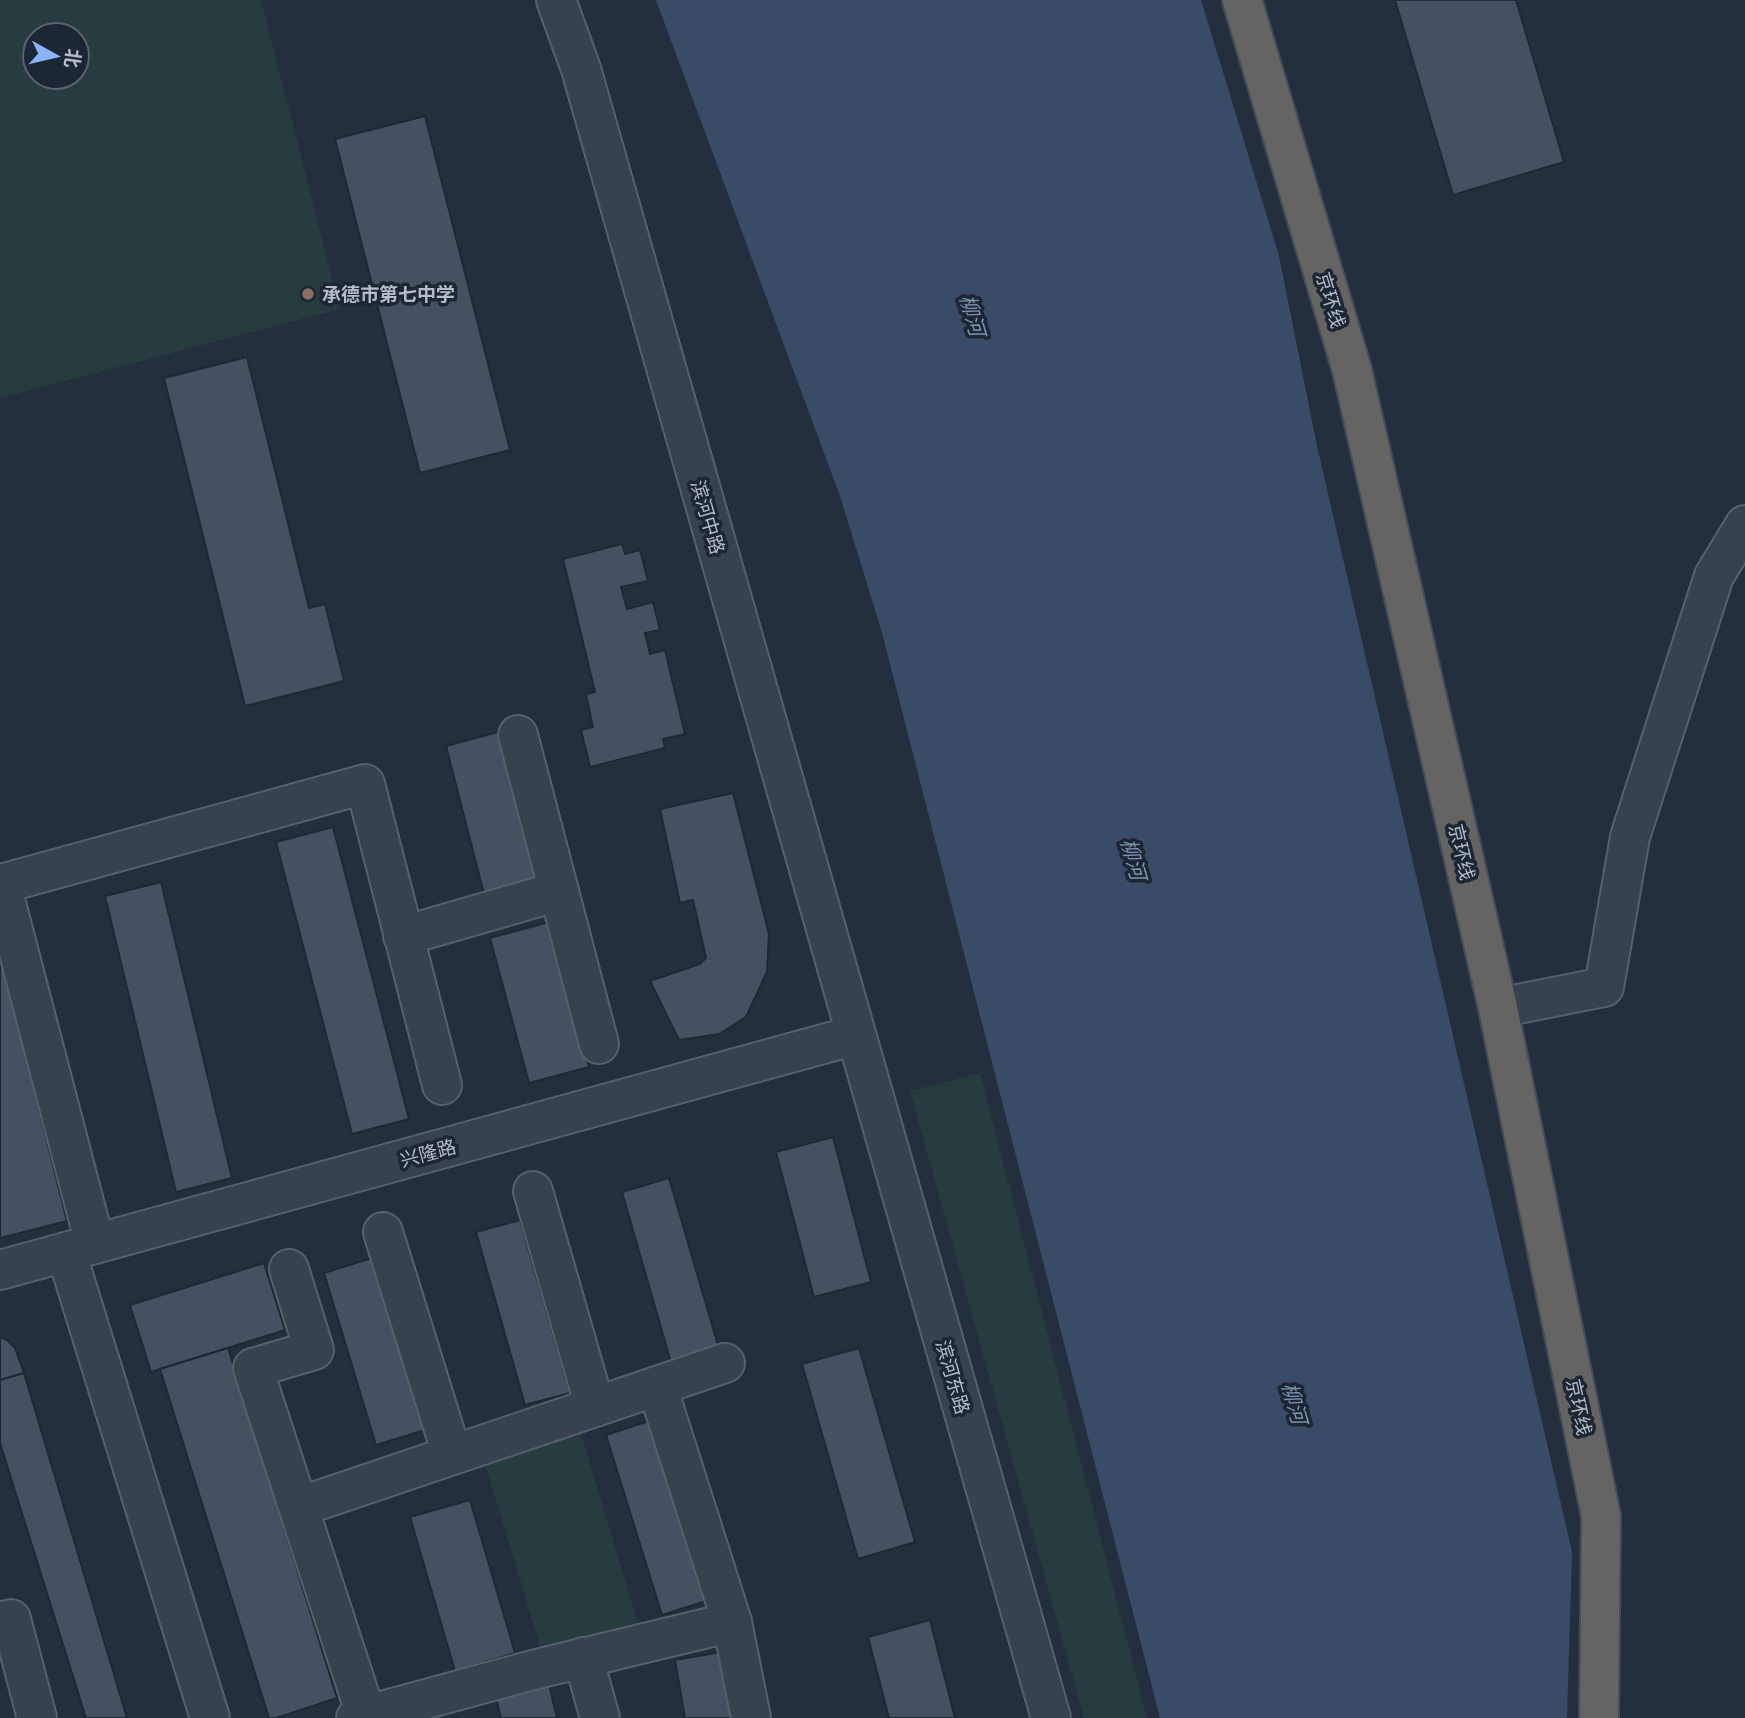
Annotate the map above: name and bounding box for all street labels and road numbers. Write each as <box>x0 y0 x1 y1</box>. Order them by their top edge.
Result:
street label: 京环线 <box>1310 269 1352 331</box>
street label: 滨河中路 <box>685 477 731 557</box>
street label: 京环线 <box>1443 821 1481 883</box>
street label: 兴隆路 <box>397 1133 459 1173</box>
street label: 滨河东路 <box>930 1337 976 1417</box>
street label: 京环线 <box>1560 1376 1598 1438</box>

